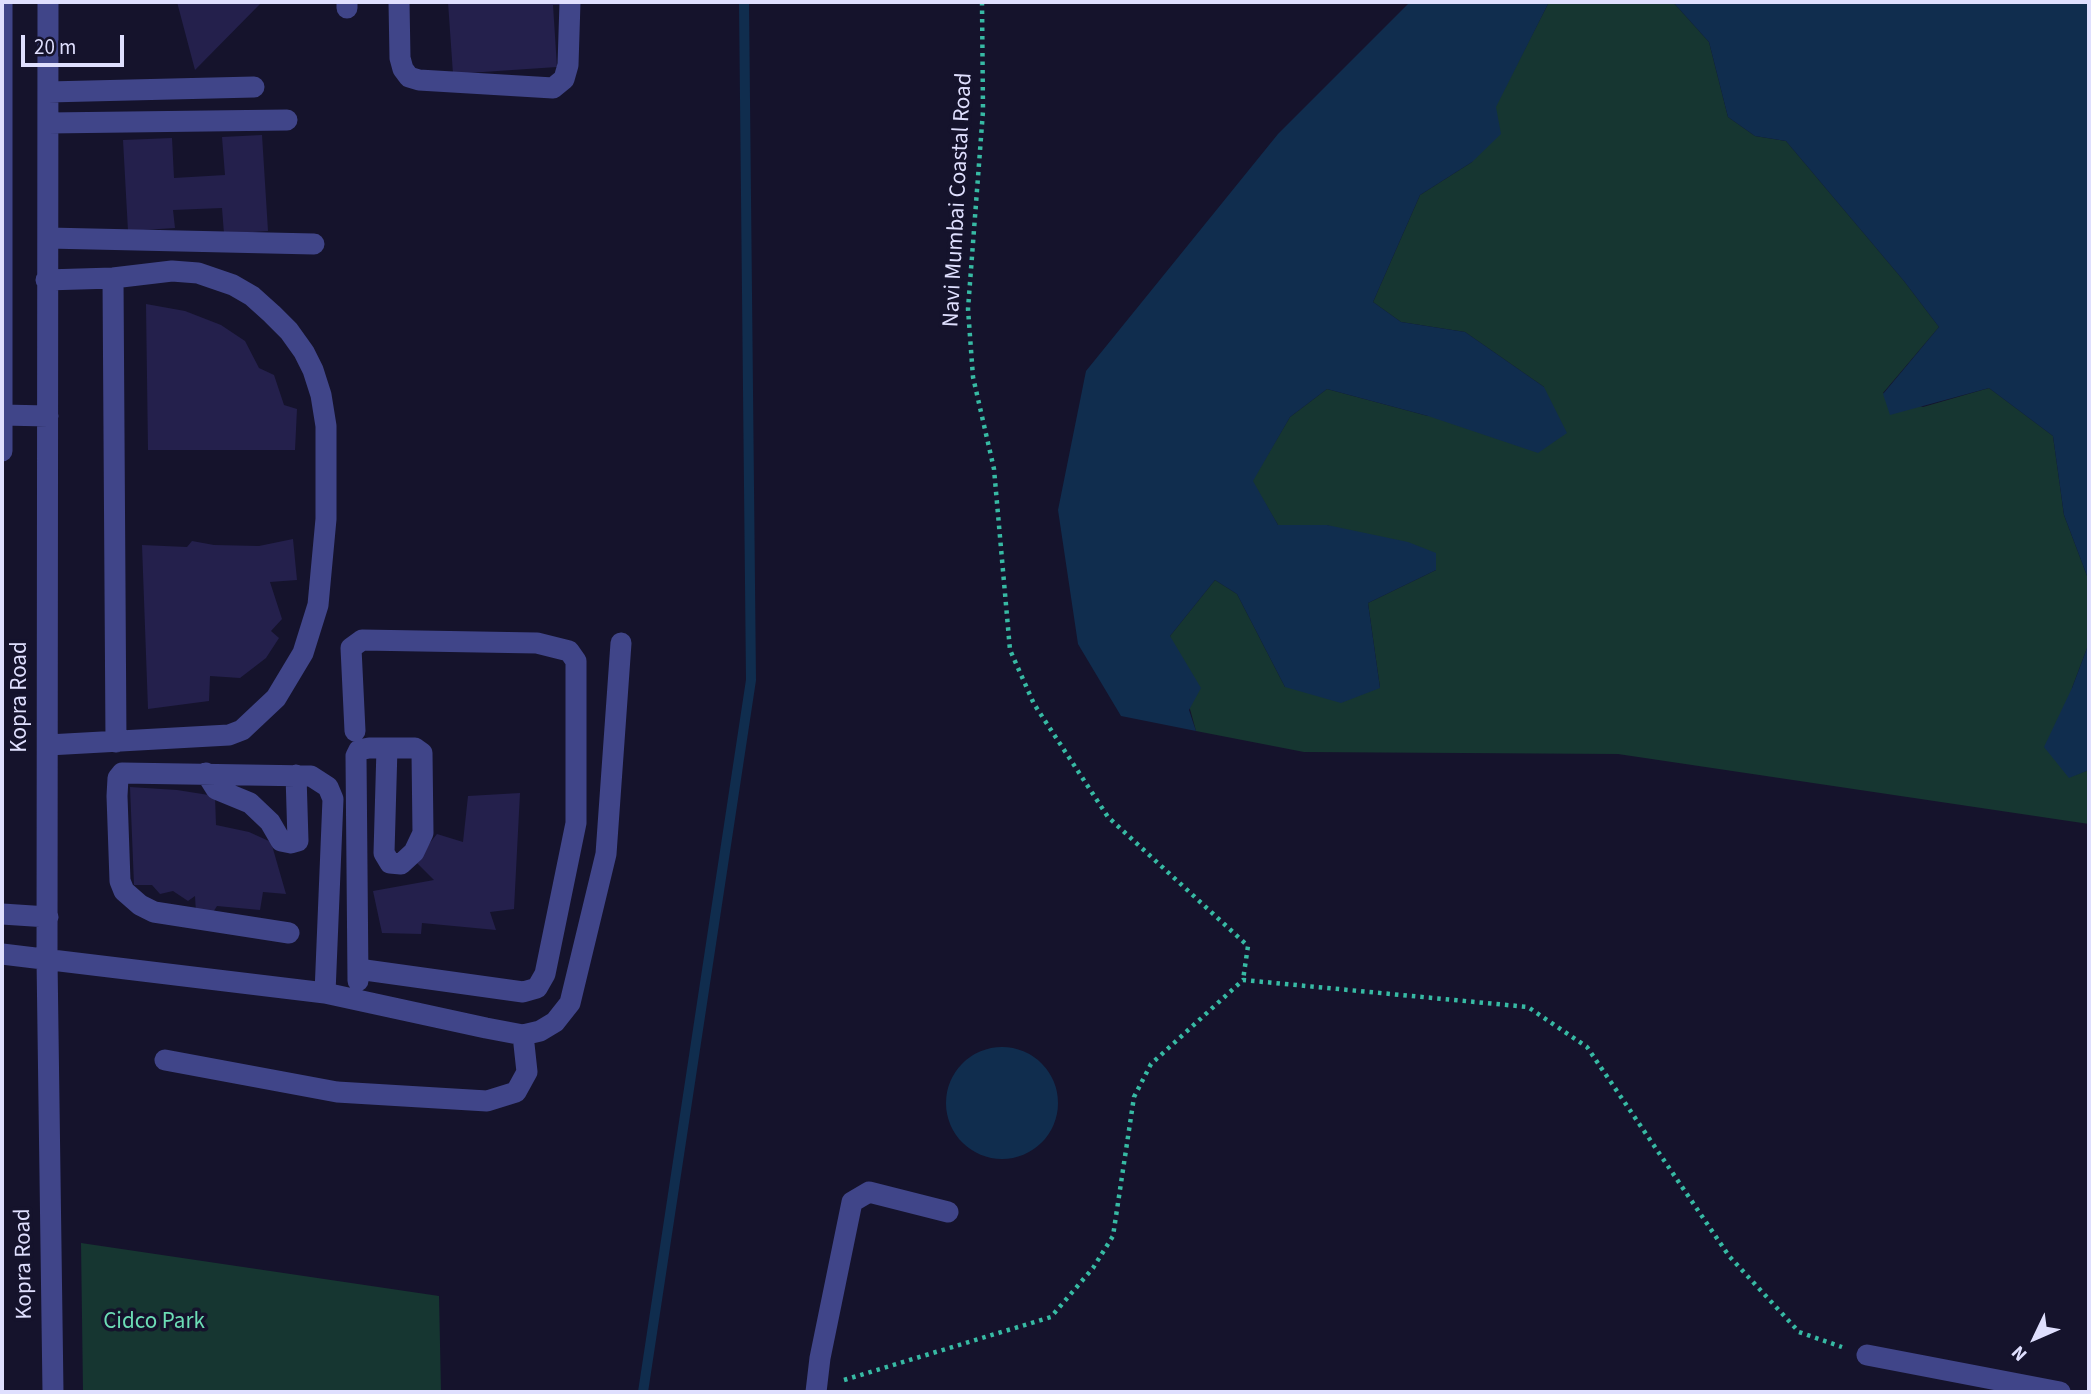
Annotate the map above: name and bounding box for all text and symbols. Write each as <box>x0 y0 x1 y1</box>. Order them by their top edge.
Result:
scale bar <box>24 21 128 65</box>
text: 20 m <box>34 32 76 62</box>
street label: Navi Mumbai Coastal Road <box>939 72 979 328</box>
street label: Kopra Road <box>7 641 35 753</box>
street label: Kopra Road <box>10 1208 40 1320</box>
north arrow <box>2000 1303 2070 1373</box>
park label: Cidco Park <box>103 1309 205 1337</box>
text: N <box>2005 1339 2034 1367</box>

